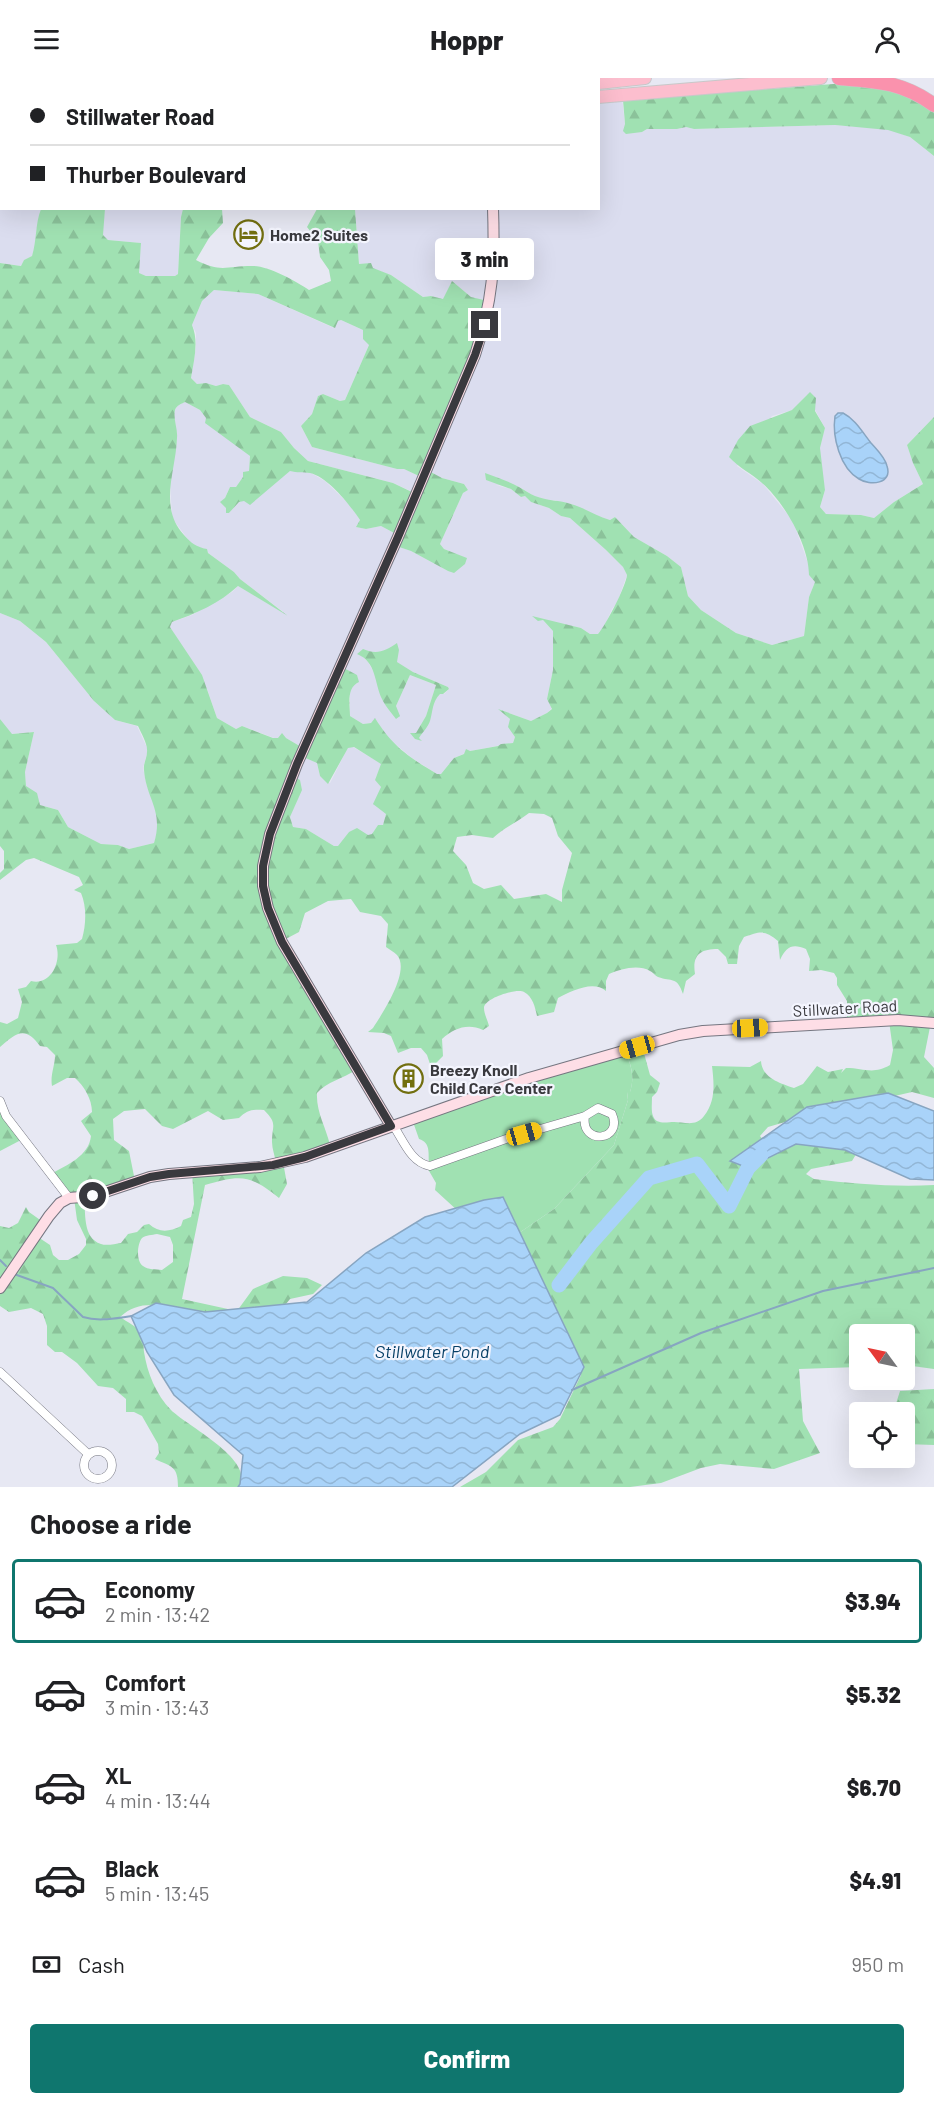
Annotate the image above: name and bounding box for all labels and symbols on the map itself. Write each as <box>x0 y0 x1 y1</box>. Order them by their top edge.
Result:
hotel icon: Home2 Suites <box>233 219 265 251</box>
place label: Home2 Suites <box>270 225 368 244</box>
callout: 3 min <box>436 238 534 280</box>
route end <box>471 311 498 338</box>
street label: Stillwater Road <box>792 995 898 1020</box>
car <box>732 1018 768 1038</box>
car <box>617 1033 657 1061</box>
place label: Breezy Knoll Child Care Center <box>430 1060 553 1097</box>
building icon: Breezy Knoll Child Care Center <box>393 1063 425 1095</box>
car <box>504 1120 544 1148</box>
route start <box>79 1182 106 1209</box>
north arrow <box>849 1324 915 1390</box>
water label: Stillwater Pond <box>375 1340 490 1362</box>

